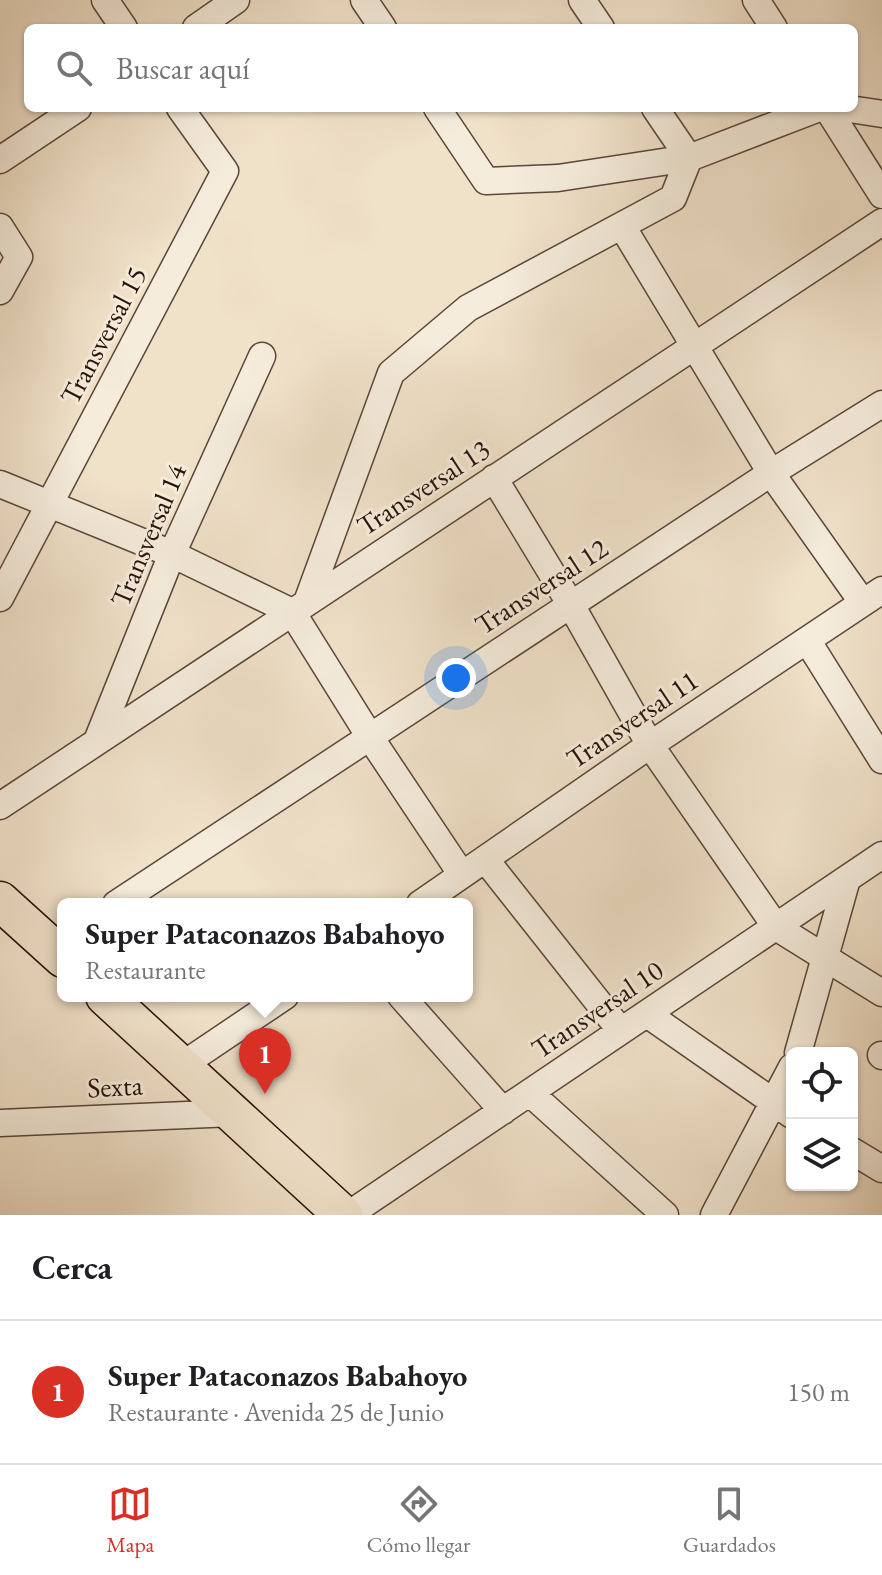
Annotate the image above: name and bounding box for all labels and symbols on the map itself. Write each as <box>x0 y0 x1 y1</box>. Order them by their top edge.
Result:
street label: Transversal 15 <box>52 260 154 410</box>
street label: Transversal 13 <box>350 431 496 543</box>
street label: Transversal 14 <box>102 458 194 612</box>
street label: Transversal 12 <box>468 529 615 642</box>
your location <box>436 658 476 698</box>
street label: Transversal 11 <box>559 662 705 776</box>
street label: Transversal 10 <box>524 952 670 1066</box>
pin: 1 <box>239 1028 291 1094</box>
street label: Sexta <box>86 1067 144 1105</box>

